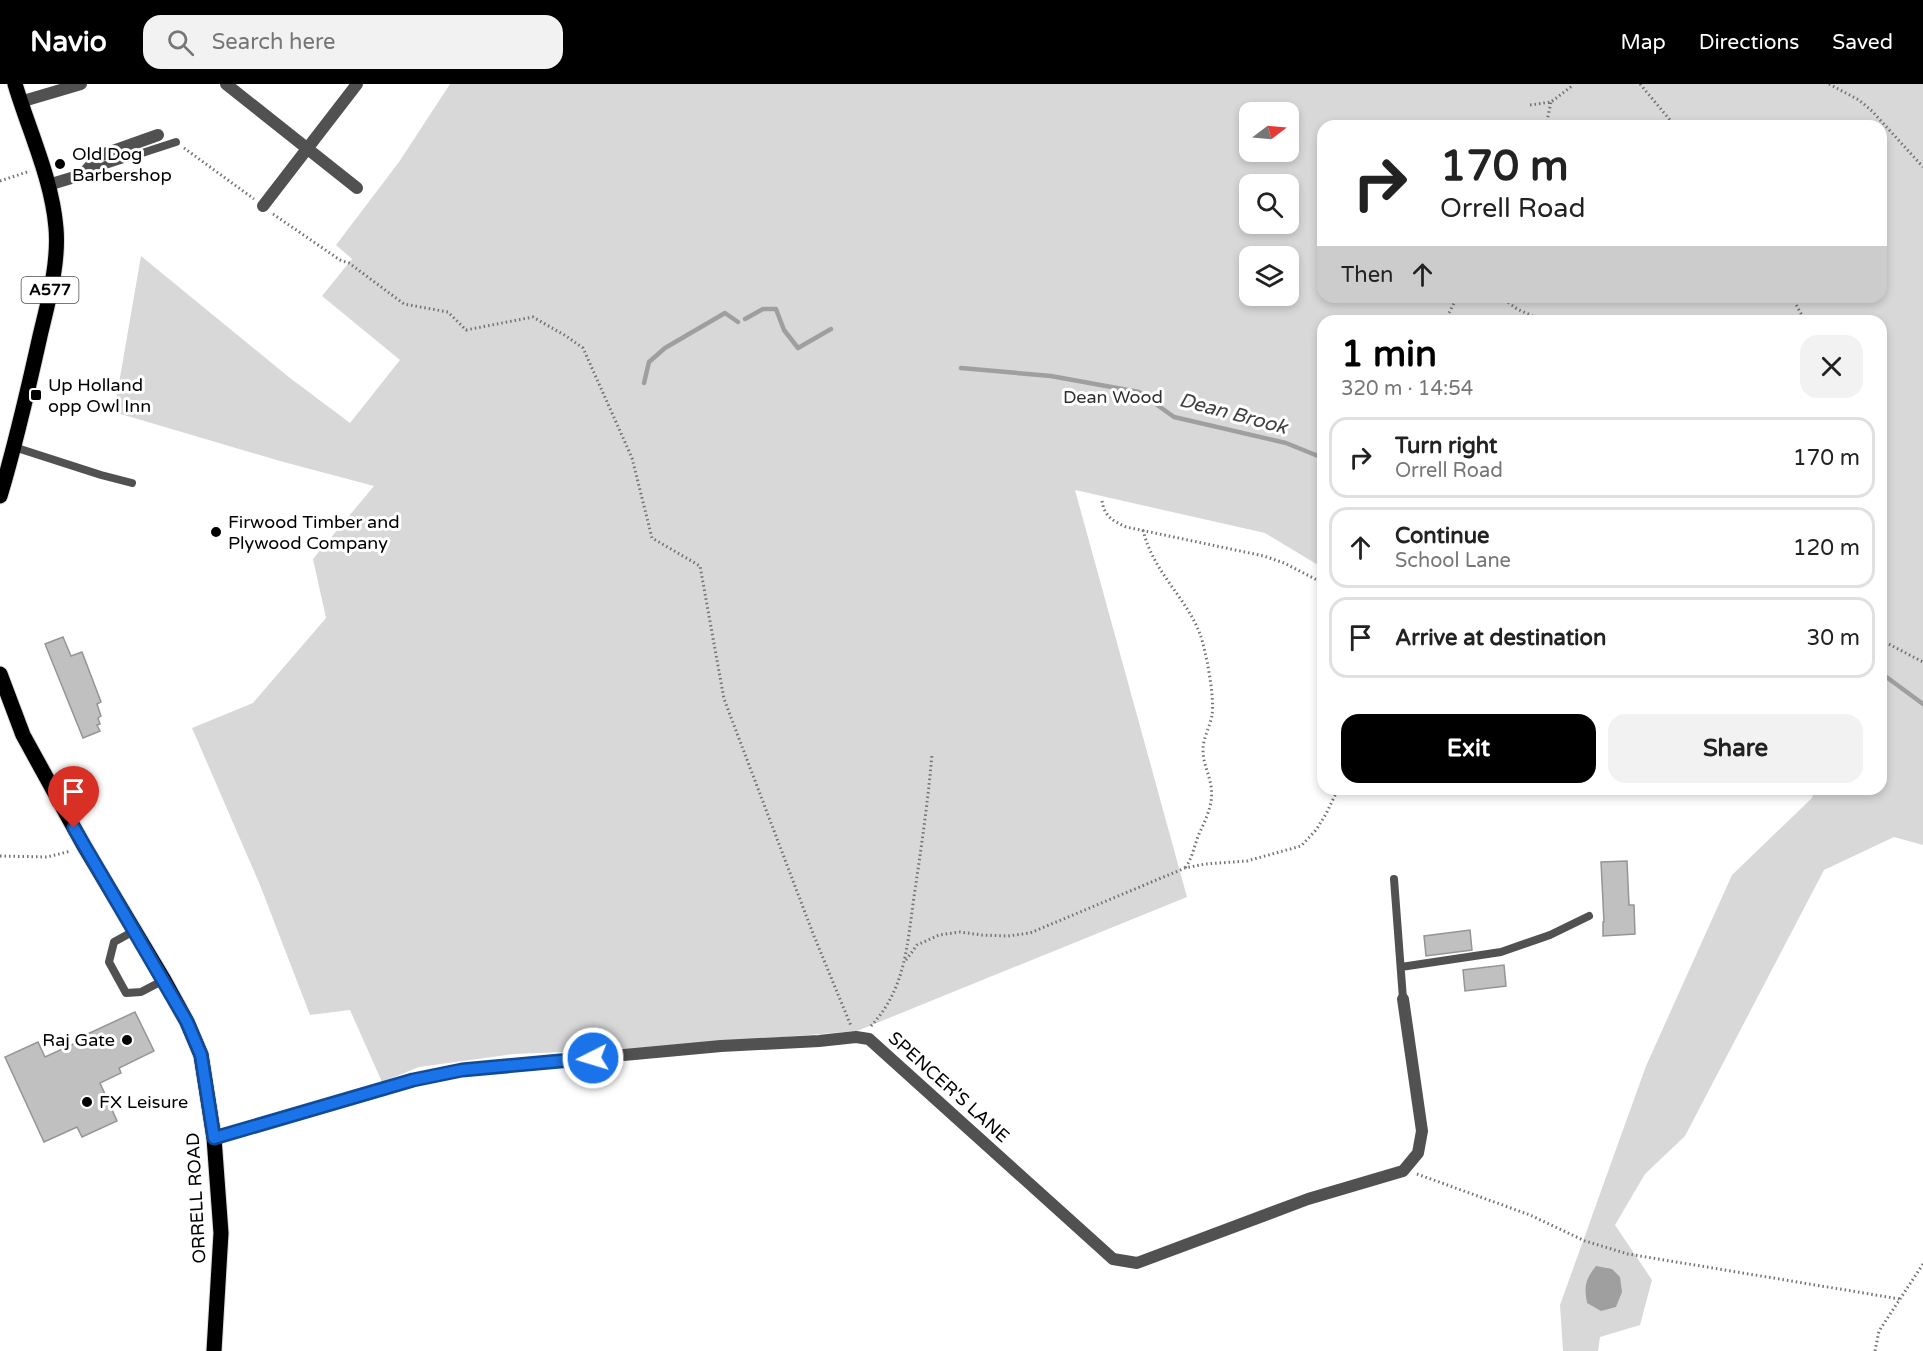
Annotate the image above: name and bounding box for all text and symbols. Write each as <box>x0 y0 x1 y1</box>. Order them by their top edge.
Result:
search box <box>143 15 563 69</box>
text: Navio <box>30 25 107 59</box>
icon: search <box>164 26 197 59</box>
text: Search here <box>212 29 336 55</box>
text: Map <box>1620 30 1666 55</box>
text: Directions <box>1699 30 1799 55</box>
text: Saved <box>1832 30 1893 55</box>
north arrow <box>1239 102 1299 162</box>
map controls <box>1239 102 1299 306</box>
text: 170 m <box>1440 141 1569 192</box>
place label: Old Dog Barbershop <box>72 143 172 186</box>
icon: right <box>1341 144 1419 222</box>
marker: Old Dog Barbershop <box>53 157 67 171</box>
button: search <box>1239 174 1299 234</box>
text: Orrell Road <box>1440 192 1586 225</box>
button: layers <box>1239 246 1299 306</box>
icon: ahead <box>1406 258 1439 291</box>
text: Then <box>1341 262 1394 288</box>
road number: A577 <box>22 277 78 303</box>
text: 1 min <box>1341 333 1437 376</box>
button: close <box>1800 335 1863 398</box>
place label: Up Holland opp Owl Inn <box>48 374 151 417</box>
text: 320 m · 14:54 <box>1341 377 1473 401</box>
park label: Dean Wood <box>1063 386 1163 408</box>
marker: Up Holland opp Owl Inn <box>29 388 43 402</box>
water label: Dean Brook <box>1176 388 1292 440</box>
text: Turn right <box>1395 433 1497 459</box>
icon: right <box>1344 441 1377 474</box>
text: 170 m <box>1793 445 1860 471</box>
text: Orrell Road <box>1395 459 1503 483</box>
place label: Firwood Timber and Plywood Company <box>228 511 400 554</box>
text: Continue <box>1395 523 1490 549</box>
marker: Firwood Timber and Plywood Company <box>209 525 223 539</box>
icon: ahead <box>1344 531 1377 564</box>
text: 120 m <box>1793 535 1860 561</box>
text: School Lane <box>1395 549 1511 573</box>
icon: arrive <box>1344 621 1377 654</box>
text: Arrive at destination <box>1395 625 1606 651</box>
text: 30 m <box>1806 625 1860 651</box>
button: Exit <box>1341 714 1596 783</box>
button: Share <box>1608 714 1863 783</box>
pin <box>48 766 99 828</box>
icon: arrive <box>57 775 90 808</box>
position arrow <box>561 1026 625 1090</box>
street label: SPENCER'S LANE <box>884 1027 1014 1147</box>
place label: Raj Gate <box>42 1029 115 1051</box>
marker: Raj Gate <box>120 1033 134 1047</box>
place label: FX Leisure <box>99 1091 188 1113</box>
marker: FX Leisure <box>80 1095 94 1109</box>
street label: ORRELL ROAD <box>182 1132 210 1264</box>

